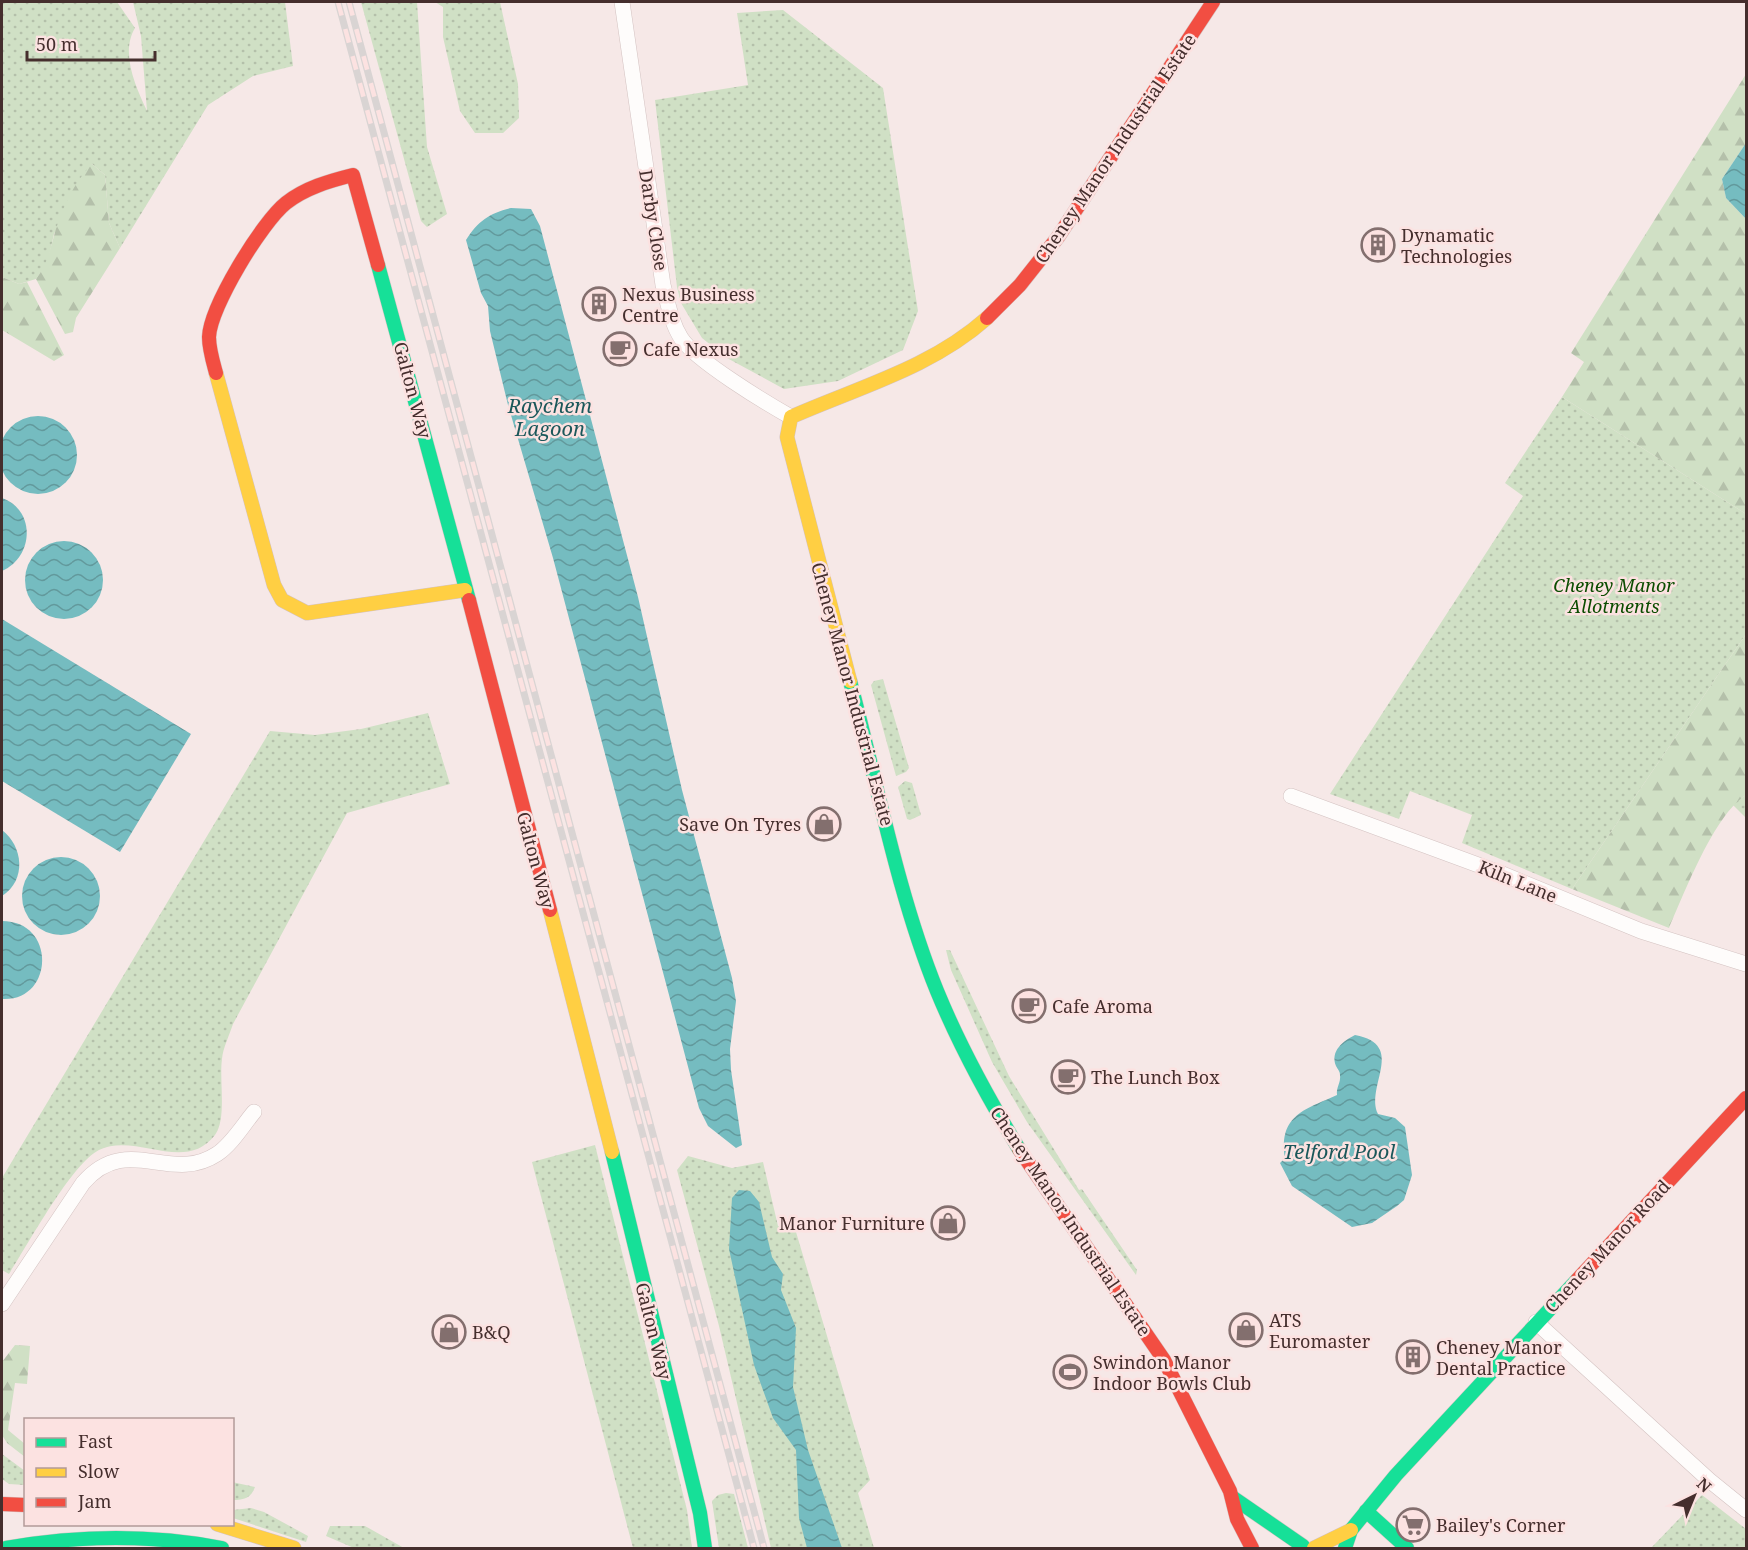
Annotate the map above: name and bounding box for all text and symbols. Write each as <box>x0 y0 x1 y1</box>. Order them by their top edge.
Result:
scale bar <box>27 24 154 62</box>
street label: Cheney Manor Industrial Estate <box>1029 29 1201 267</box>
text: 50 m <box>36 32 78 56</box>
street label: Darby Close <box>634 168 674 272</box>
place label: Dynamatic Technologies <box>1401 223 1512 268</box>
building icon: Dynamatic Technologies <box>1360 227 1396 263</box>
place label: Nexus Business Centre <box>622 282 755 327</box>
building icon: Nexus Business Centre <box>581 286 617 322</box>
cafe icon: Cafe Nexus <box>602 331 638 367</box>
place label: Cafe Nexus <box>643 337 738 361</box>
street label: Galton Way <box>389 339 438 442</box>
water label: Raychem Lagoon <box>507 392 592 442</box>
street label: Cheney Manor Industrial Estate <box>806 560 900 828</box>
park label: Cheney Manor Allotments <box>1553 573 1675 618</box>
shop icon: Save On Tyres <box>806 806 842 842</box>
street label: Galton Way <box>512 809 561 912</box>
place label: Save On Tyres <box>679 812 801 836</box>
street label: Kiln Lane <box>1475 854 1561 908</box>
cafe icon: Cafe Aroma <box>1011 988 1047 1024</box>
place label: Cafe Aroma <box>1052 994 1153 1018</box>
cafe icon: The Lunch Box <box>1050 1059 1086 1095</box>
place label: The Lunch Box <box>1091 1065 1220 1089</box>
street label: Cheney Manor Industrial Estate <box>985 1102 1157 1340</box>
water label: Telford Pool <box>1283 1138 1395 1165</box>
street label: Cheney Manor Road <box>1539 1174 1675 1318</box>
shop icon: Manor Furniture <box>930 1205 966 1241</box>
place label: Manor Furniture <box>779 1211 925 1235</box>
street label: Galton Way <box>630 1280 678 1383</box>
place label: ATS Euromaster <box>1269 1308 1371 1353</box>
shop icon: ATS Euromaster <box>1228 1312 1264 1348</box>
shop icon: B&Q <box>431 1314 467 1350</box>
place label: B&Q <box>472 1320 510 1344</box>
place label: Cheney Manor Dental Practice <box>1436 1335 1566 1380</box>
building icon: Cheney Manor Dental Practice <box>1395 1339 1431 1375</box>
place label: Swindon Manor Indoor Bowls Club <box>1093 1350 1251 1395</box>
sports icon: Swindon Manor Indoor Bowls Club <box>1052 1354 1088 1390</box>
legend <box>24 1418 234 1526</box>
text: Fast <box>78 1429 113 1453</box>
text: Slow <box>78 1459 120 1483</box>
north arrow <box>1664 1466 1724 1526</box>
text: N <box>1692 1473 1717 1498</box>
text: Jam <box>77 1489 112 1513</box>
supermarket icon: Bailey's Corner <box>1395 1507 1431 1543</box>
place label: Bailey's Corner <box>1436 1513 1566 1537</box>

